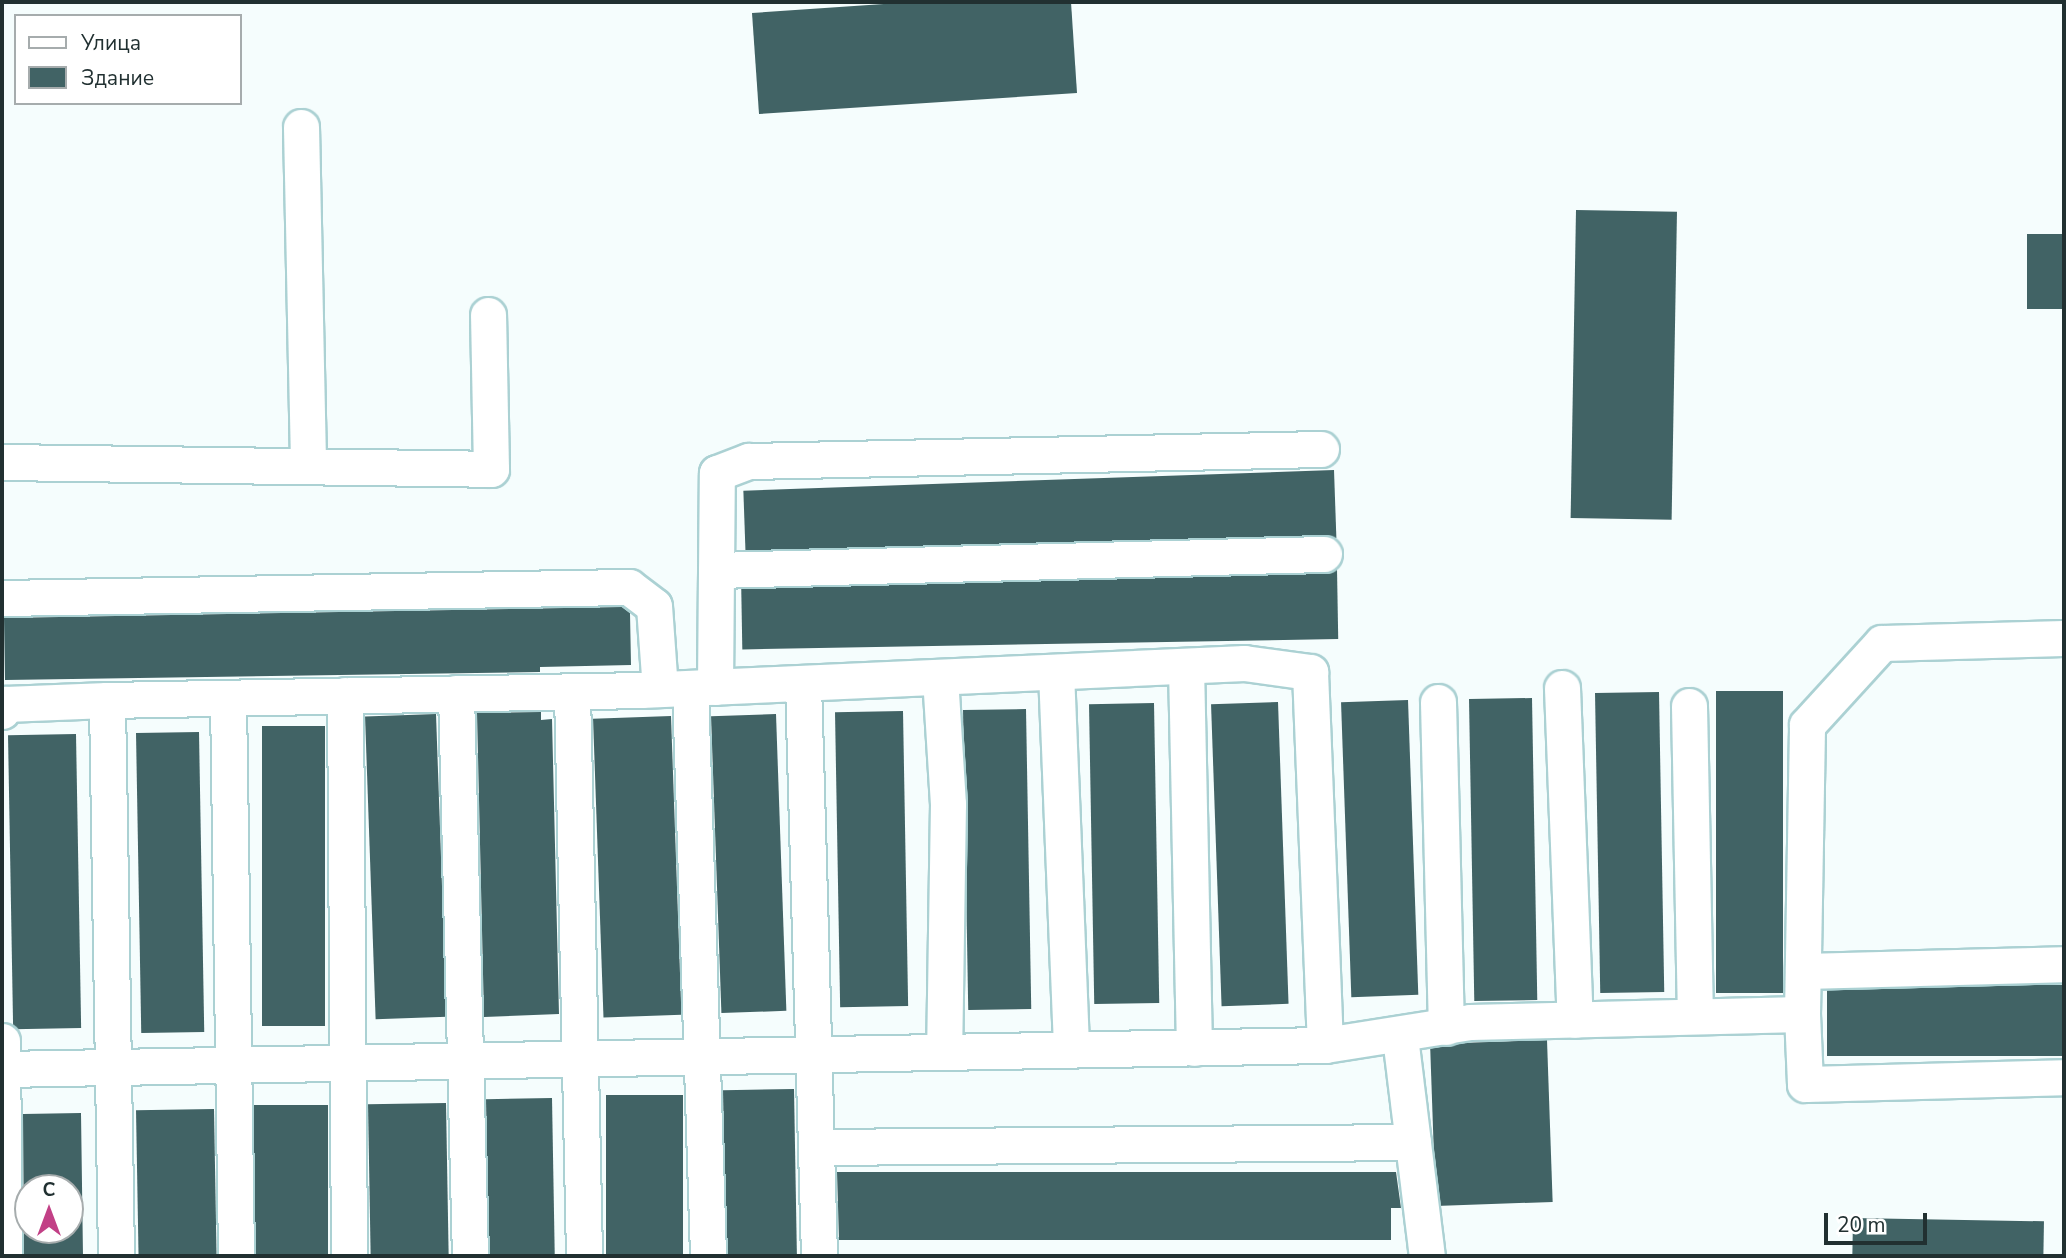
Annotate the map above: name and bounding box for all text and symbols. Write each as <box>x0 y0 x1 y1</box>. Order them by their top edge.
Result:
legend <box>14 14 242 105</box>
text: Улица <box>81 29 141 57</box>
text: Здание <box>81 64 154 92</box>
north arrow <box>14 1174 84 1244</box>
text: С <box>43 1177 55 1203</box>
scale bar <box>1828 1198 1931 1242</box>
text: 20 m <box>1837 1211 1886 1239</box>

